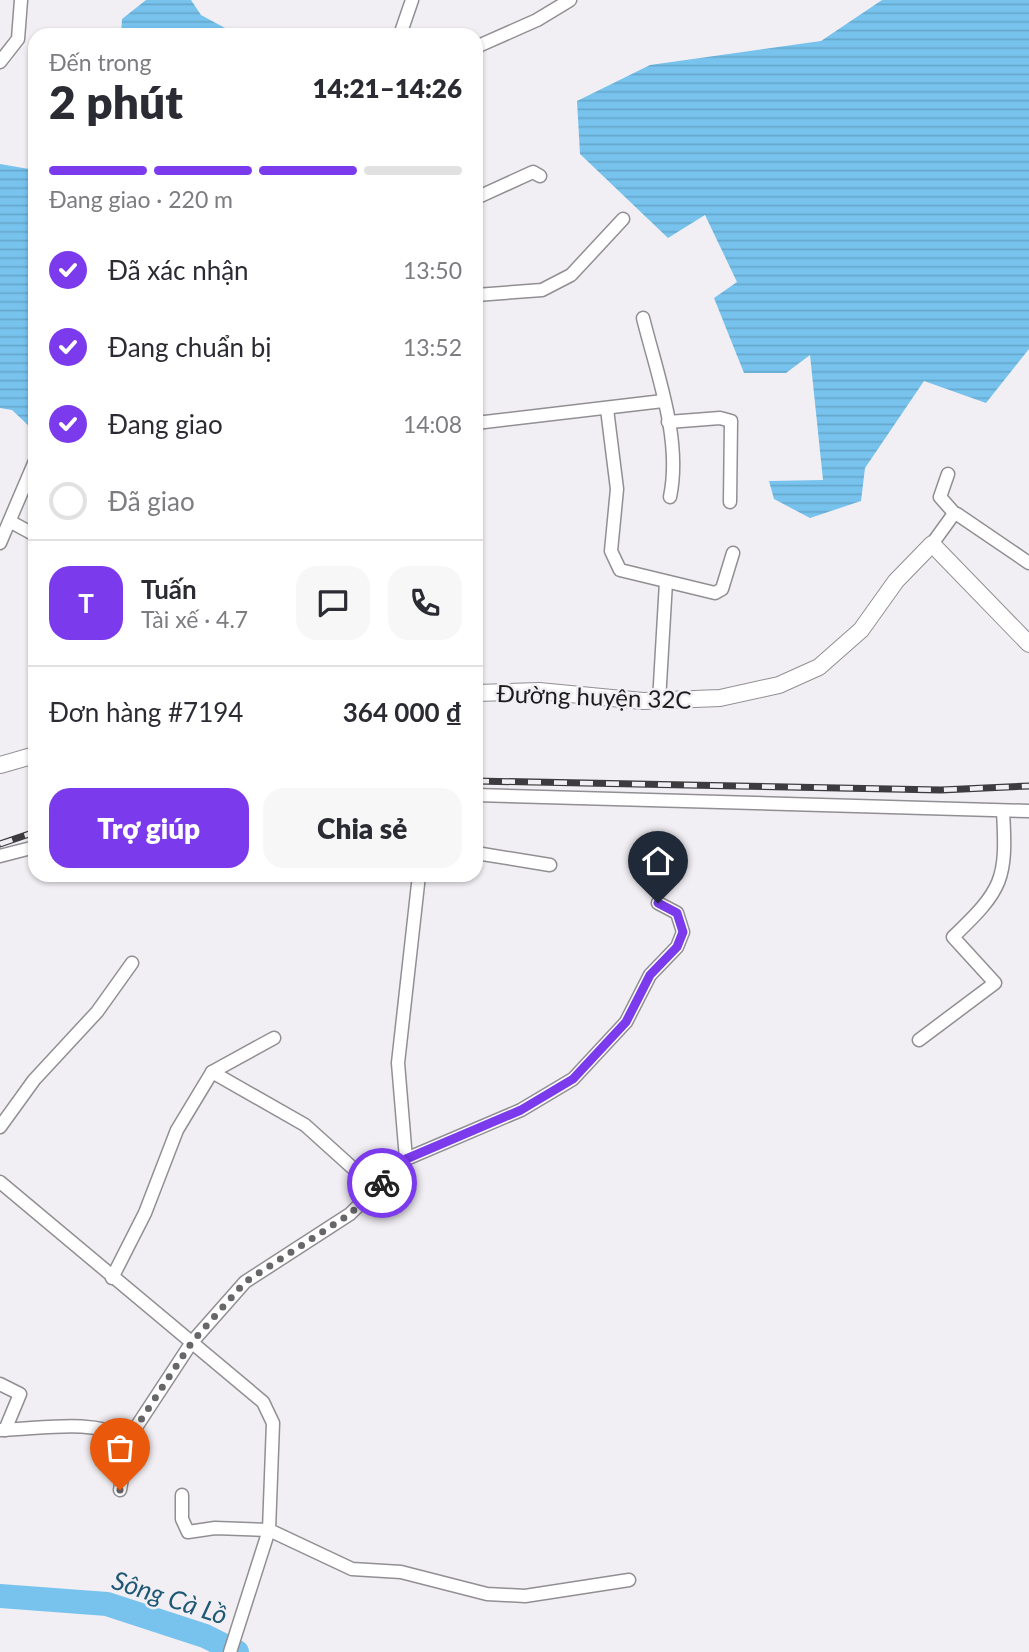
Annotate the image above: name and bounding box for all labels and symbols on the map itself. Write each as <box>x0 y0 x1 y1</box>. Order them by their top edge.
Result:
street label: Đường huyện 32C <box>496 678 692 714</box>
pin <box>628 831 688 903</box>
courier <box>347 1148 417 1218</box>
pin <box>90 1418 150 1490</box>
water label: Sông Cà Lồ <box>108 1563 232 1631</box>

